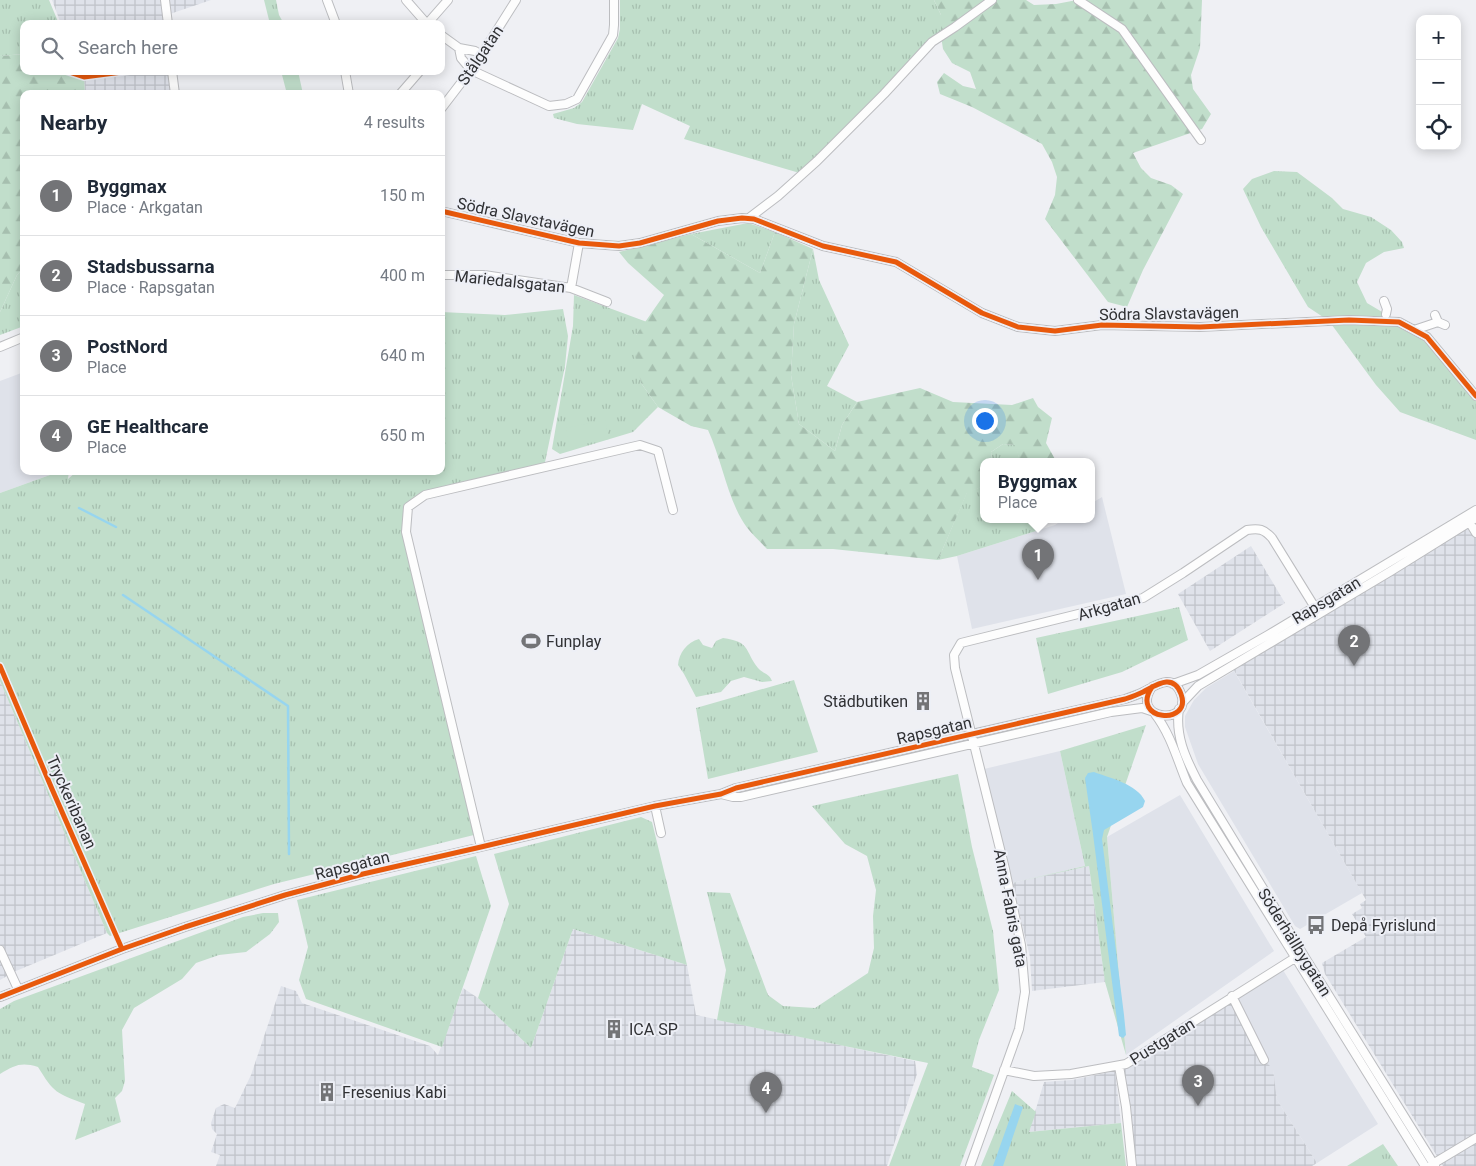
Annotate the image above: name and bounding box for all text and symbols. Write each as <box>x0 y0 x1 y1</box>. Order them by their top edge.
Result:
map controls <box>1416 15 1461 150</box>
button: + <box>1416 15 1461 60</box>
search box <box>20 20 445 75</box>
street label: Stålgatan <box>454 22 507 89</box>
icon: search <box>38 34 66 62</box>
text: Search here <box>78 36 178 59</box>
button: − <box>1416 60 1461 105</box>
button: locate <box>1416 105 1461 150</box>
text: Nearby <box>40 111 107 135</box>
text: 4 results <box>364 113 425 132</box>
text: Byggmax <box>87 175 167 198</box>
text: 1 <box>51 186 61 205</box>
text: 150 m <box>380 186 425 205</box>
street label: Södra Slavstavägen <box>456 194 596 241</box>
text: Place · Arkgatan <box>87 198 203 217</box>
text: Stadsbussarna <box>87 255 215 278</box>
text: 2 <box>51 266 61 285</box>
text: 400 m <box>380 266 425 285</box>
street label: Mariedalsgatan <box>454 266 566 297</box>
text: Place · Rapsgatan <box>87 278 215 297</box>
street label: Södra Slavstavägen <box>1099 303 1239 324</box>
text: PostNord <box>87 335 168 358</box>
text: 3 <box>51 346 61 365</box>
text: 640 m <box>380 346 425 365</box>
text: Place <box>87 358 127 377</box>
your location <box>972 408 998 434</box>
text: GE Healthcare <box>87 415 208 438</box>
text: 4 <box>51 426 61 445</box>
text: 650 m <box>380 426 425 445</box>
text: Place <box>87 438 127 457</box>
popup <box>980 458 1095 523</box>
text: Byggmax <box>998 470 1077 493</box>
text: Place <box>998 493 1037 512</box>
pin: 1 <box>1022 539 1054 580</box>
street label: Rapsgatan <box>1289 573 1364 628</box>
street label: Arkgatan <box>1076 588 1143 624</box>
pin: 2 <box>1338 625 1370 666</box>
sports icon: Funplay <box>520 630 542 652</box>
place label: Funplay <box>546 632 602 651</box>
building icon: Städbutiken <box>912 690 934 712</box>
place label: Städbutiken <box>823 692 908 711</box>
street label: Rapsgatan <box>895 713 973 748</box>
street label: Tryckeribanan <box>42 753 101 852</box>
street label: Rapsgatan <box>313 847 391 884</box>
street label: Anna Fabris gata <box>990 847 1031 969</box>
street label: Söderhällbygatan <box>1254 885 1335 1000</box>
bus stop icon: Depå Fyrislund <box>1305 914 1327 936</box>
place label: Depå Fyrislund <box>1331 916 1436 935</box>
street label: Pustgatan <box>1126 1014 1198 1069</box>
building icon: ICA SP <box>603 1018 625 1040</box>
place label: ICA SP <box>629 1020 678 1039</box>
pin: 3 <box>1182 1065 1214 1106</box>
pin: 4 <box>750 1072 782 1113</box>
building icon: Fresenius Kabi <box>316 1081 338 1103</box>
place label: Fresenius Kabi <box>342 1083 447 1102</box>

